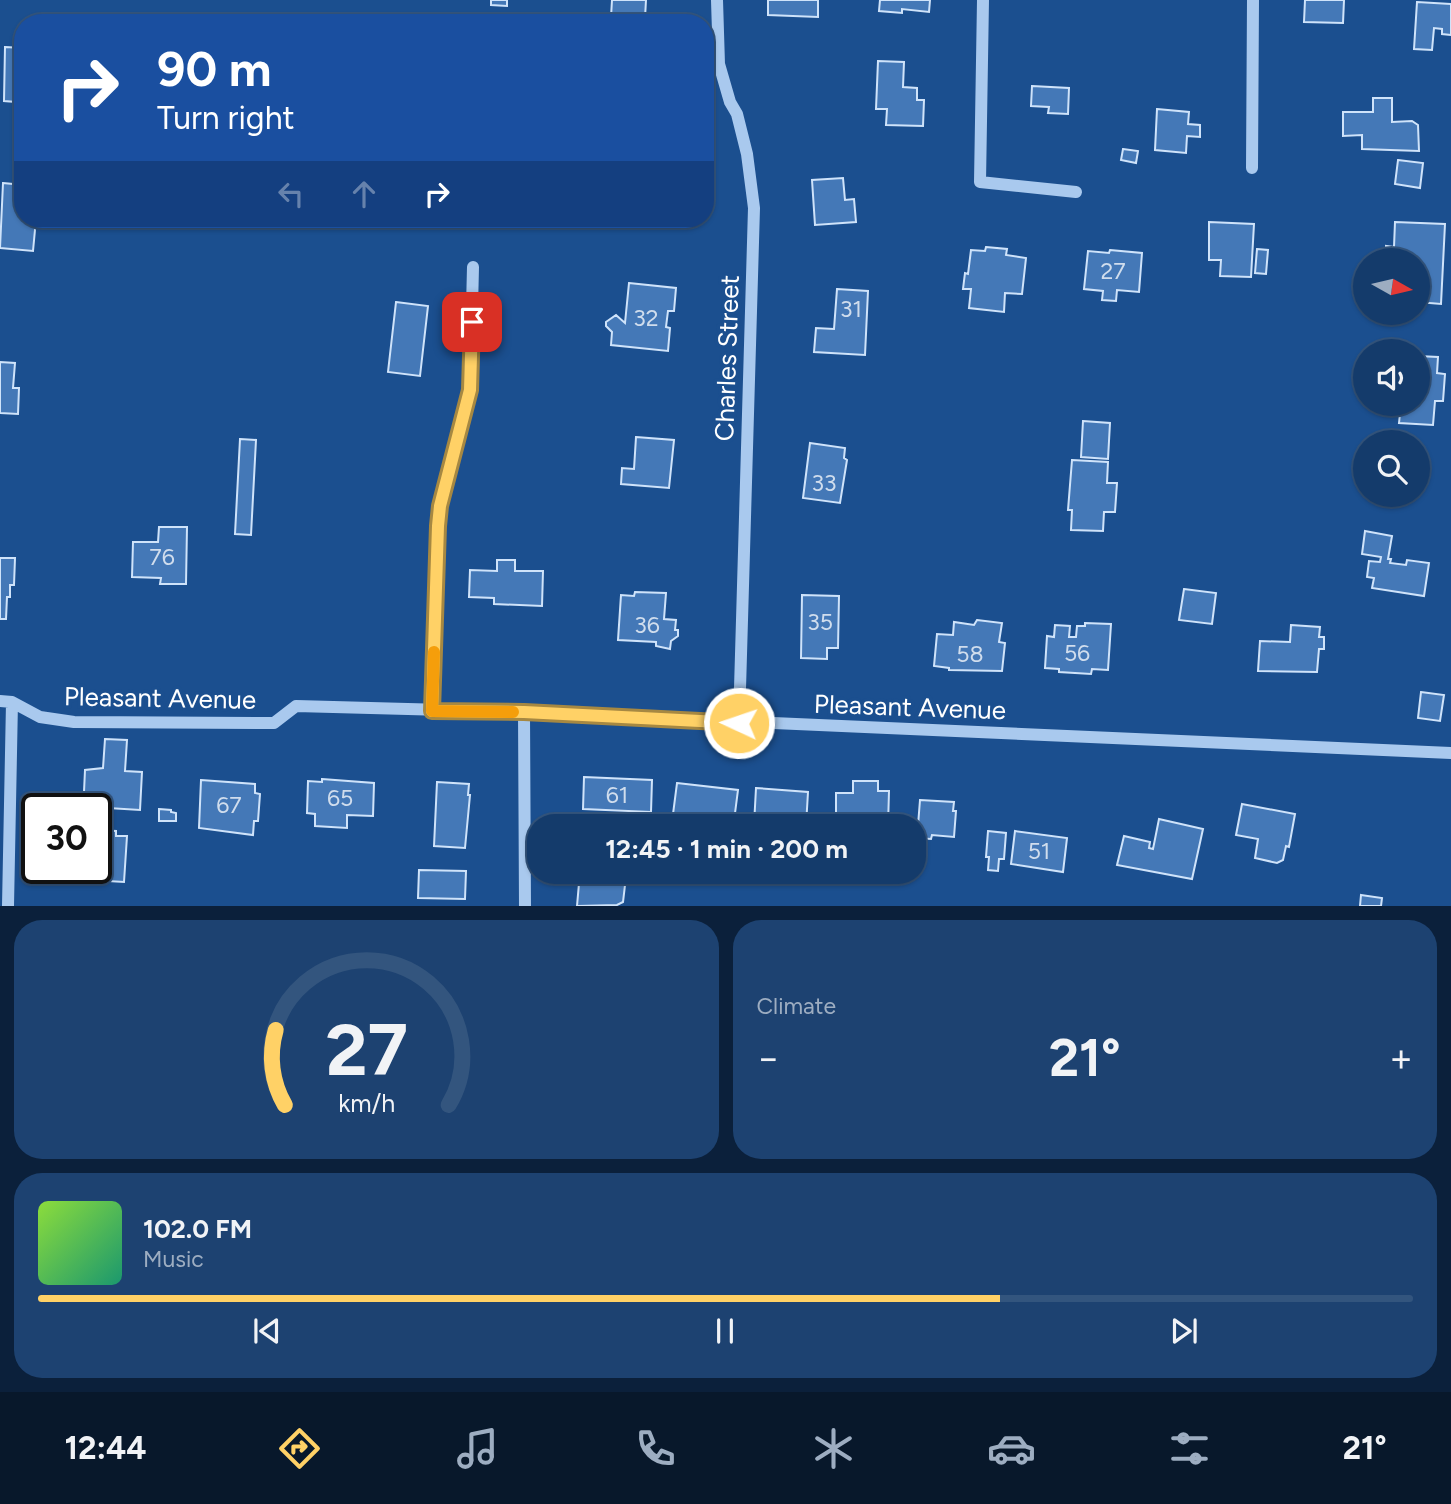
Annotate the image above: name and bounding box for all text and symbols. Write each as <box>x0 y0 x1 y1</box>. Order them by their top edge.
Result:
text: 90 m <box>157 39 272 98</box>
icon: right <box>42 42 133 133</box>
text: Turn right <box>157 99 295 137</box>
icon: left <box>272 175 310 213</box>
icon: ahead <box>345 175 383 213</box>
icon: right <box>418 175 456 213</box>
north arrow <box>1353 248 1430 326</box>
map controls <box>1353 248 1430 507</box>
house number: 27 <box>1100 257 1126 285</box>
street label: Charles Street <box>708 274 746 442</box>
pin <box>442 292 502 352</box>
house number: 31 <box>840 295 862 323</box>
icon: arrive <box>453 303 491 341</box>
house number: 32 <box>633 304 659 332</box>
button: sound <box>1353 339 1430 416</box>
button: search <box>1353 430 1430 507</box>
house number: 33 <box>811 469 837 497</box>
house number: 76 <box>149 543 175 571</box>
house number: 35 <box>807 608 833 636</box>
house number: 36 <box>634 611 660 639</box>
house number: 56 <box>1064 639 1090 667</box>
house number: 58 <box>956 640 984 668</box>
street label: Pleasant Avenue <box>64 680 256 716</box>
position arrow <box>702 686 776 760</box>
street label: Pleasant Avenue <box>813 688 1007 726</box>
house number: 61 <box>606 781 628 809</box>
house number: 65 <box>327 784 353 812</box>
house number: 67 <box>216 791 242 819</box>
speed limit sign: 30 <box>21 793 112 884</box>
text: 12:45 · 1 min · 200 m <box>605 833 848 865</box>
house number: 51 <box>1028 837 1050 865</box>
text: Climate <box>757 992 836 1020</box>
text: 27 <box>325 1007 408 1094</box>
text: 21° <box>1049 1027 1121 1089</box>
text: − <box>757 1035 780 1081</box>
text: + <box>1389 1035 1413 1081</box>
text: km/h <box>338 1088 395 1118</box>
text: 102.0 FM <box>143 1213 252 1245</box>
text: Music <box>143 1245 204 1273</box>
icon: previous <box>248 1312 286 1350</box>
icon: pause <box>706 1312 744 1350</box>
icon: next <box>1165 1312 1203 1350</box>
icon: directions <box>275 1424 324 1473</box>
icon: music <box>453 1424 502 1473</box>
icon: phone <box>631 1424 680 1473</box>
icon: climate <box>809 1424 858 1473</box>
icon: car <box>987 1424 1036 1473</box>
icon: filters <box>1165 1424 1214 1473</box>
text: 12:44 <box>64 1429 147 1467</box>
text: 21° <box>1342 1429 1387 1467</box>

